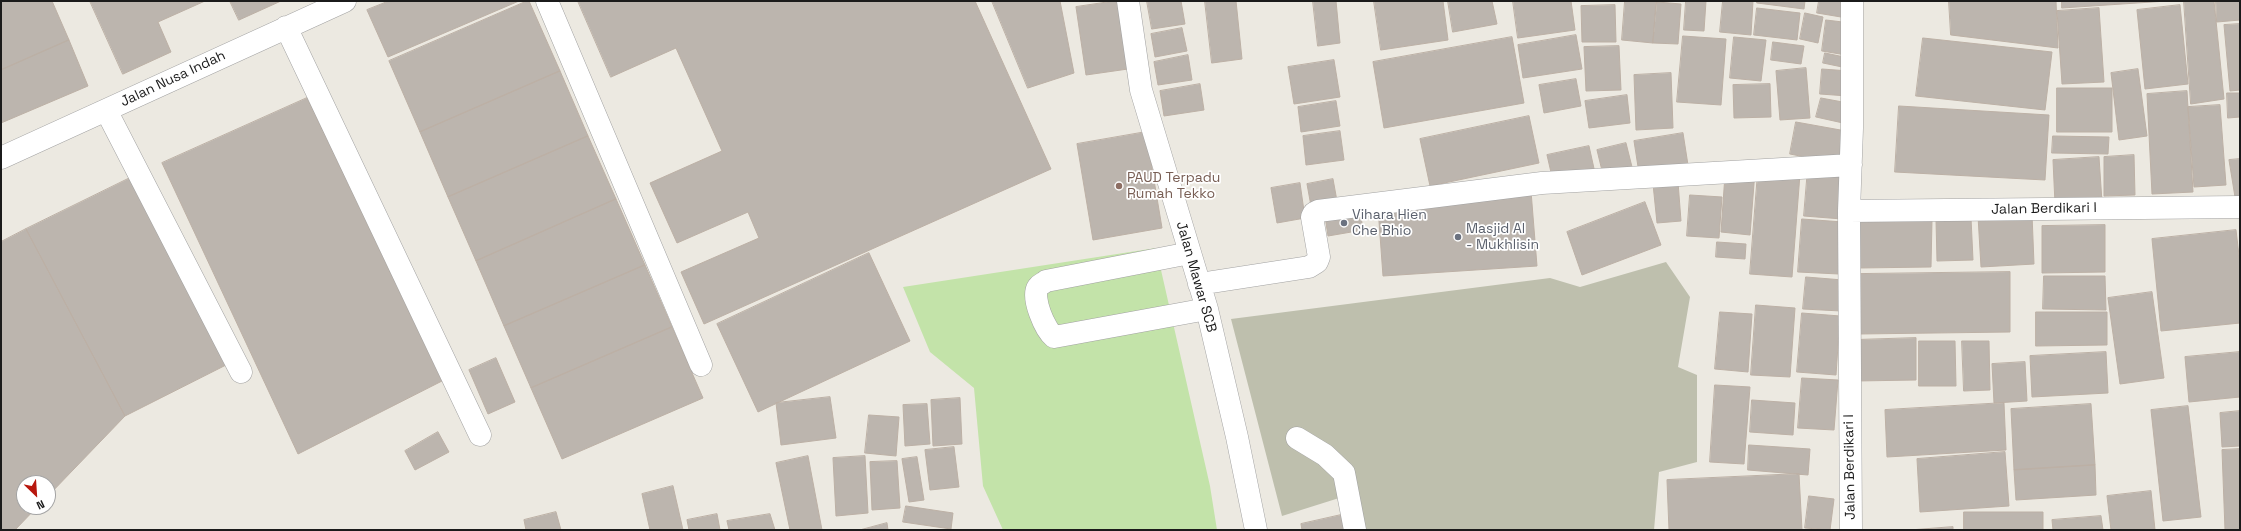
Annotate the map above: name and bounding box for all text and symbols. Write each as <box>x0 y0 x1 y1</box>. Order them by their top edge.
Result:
street label: Jalan Nusa Indah <box>118 47 228 111</box>
place label: PAUD Terpadu Rumah Tekko <box>1127 170 1220 202</box>
marker: PAUD Terpadu Rumah Tekko <box>1114 181 1124 191</box>
street label: Jalan Berdikari I <box>1991 200 2097 218</box>
place label: Vihara Hien Che Bhio <box>1352 207 1427 240</box>
marker: Vihara Hien Che Bhio <box>1339 218 1349 228</box>
street label: Jalan Mawar SCB <box>1172 220 1220 334</box>
place label: Masjid Al - Mukhlisin <box>1466 221 1539 254</box>
marker: Masjid Al - Mukhlisin <box>1453 232 1463 242</box>
street label: Jalan Berdikari I <box>1841 414 1859 520</box>
north arrow <box>16 475 56 515</box>
text: N <box>34 497 47 513</box>

